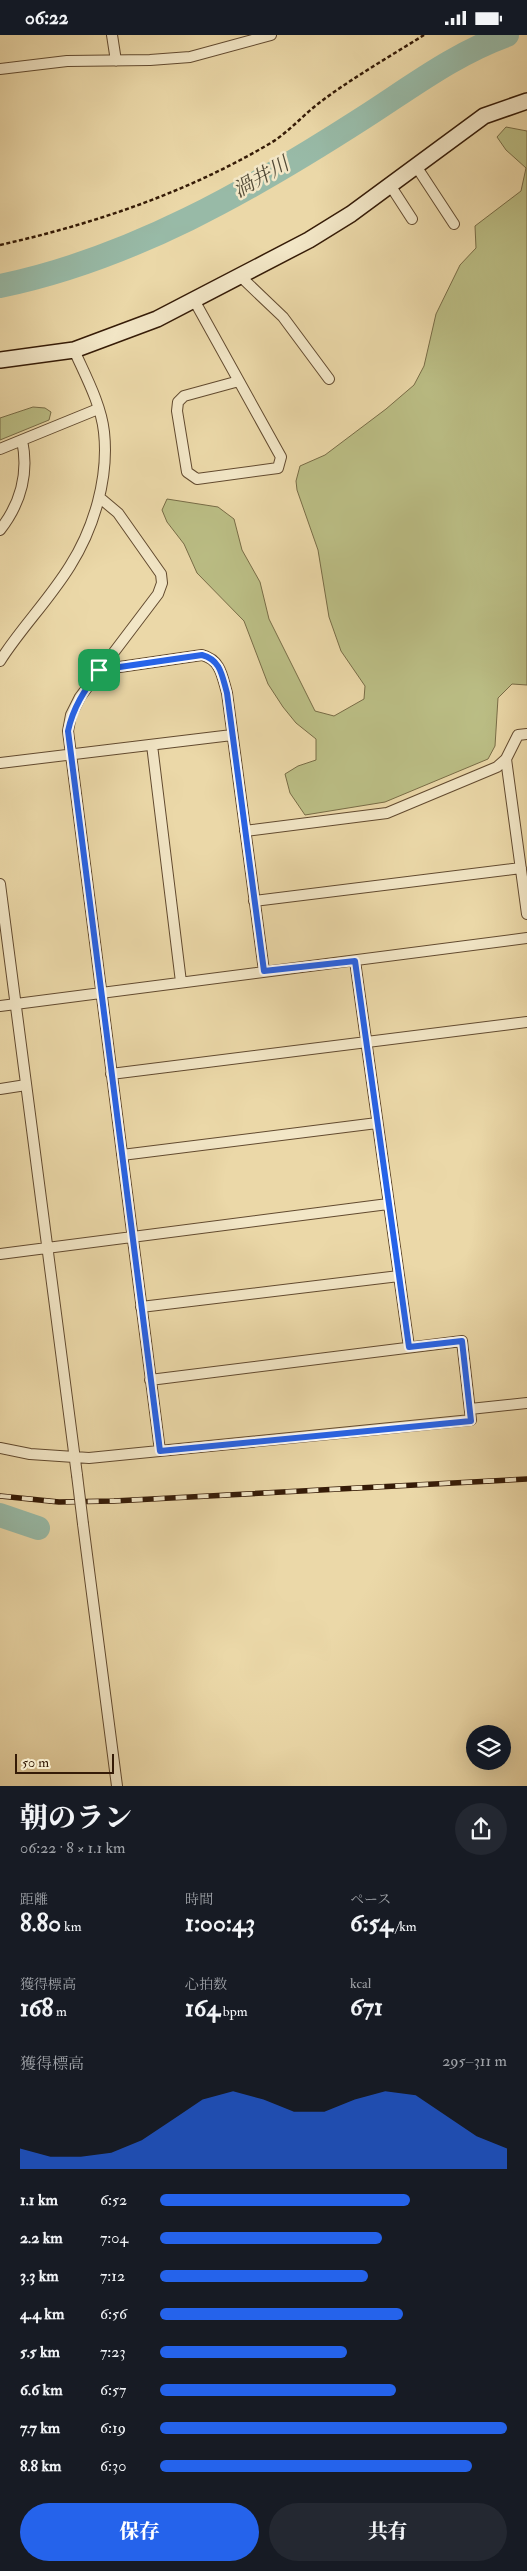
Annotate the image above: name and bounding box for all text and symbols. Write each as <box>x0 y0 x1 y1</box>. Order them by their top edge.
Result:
text: 06:22 <box>25 6 68 30</box>
water label: 渦井川 <box>229 150 295 203</box>
pin <box>78 649 120 691</box>
icon: arrive <box>85 656 113 684</box>
map controls <box>466 1725 511 1770</box>
button: layers <box>466 1725 511 1770</box>
scale bar <box>15 1751 114 1774</box>
text: 50 m <box>22 1754 49 1771</box>
text: 朝のラン <box>20 1801 132 1836</box>
button: share <box>455 1803 507 1855</box>
text: 06:22 · 8 × 1.1 km <box>20 1838 126 1858</box>
text: 距離 <box>20 1891 48 1908</box>
text: 時間 <box>185 1891 213 1908</box>
text: ペース <box>350 1891 391 1908</box>
text: 8.80 <box>20 1908 61 1939</box>
text: 1:00:43 <box>185 1908 255 1939</box>
text: 6:54 <box>350 1908 393 1939</box>
text: km <box>61 1918 82 1935</box>
text: /km <box>393 1918 417 1935</box>
text: kcal <box>350 1975 371 1992</box>
text: 獲得標高 <box>20 1976 76 1993</box>
text: 心拍数 <box>185 1976 227 1993</box>
text: 671 <box>350 1992 383 2023</box>
text: 168 <box>20 1993 53 2024</box>
text: 164 <box>185 1993 220 2024</box>
text: m <box>53 2003 67 2020</box>
text: bpm <box>220 2003 248 2020</box>
text: 295–311 m <box>442 2051 507 2071</box>
text: 獲得標高 <box>20 2054 84 2074</box>
text: 1.1 km <box>20 2190 58 2210</box>
text: 6:52 <box>100 2190 127 2210</box>
text: 2.2 km <box>20 2228 63 2248</box>
text: 7:04 <box>100 2228 128 2248</box>
text: 3.3 km <box>20 2266 59 2286</box>
text: 7:12 <box>100 2266 125 2286</box>
text: 4.4 km <box>20 2304 64 2324</box>
text: 6:56 <box>100 2304 127 2324</box>
text: 5.5 km <box>20 2342 60 2362</box>
text: 7:23 <box>100 2342 126 2362</box>
text: 6.6 km <box>20 2380 63 2400</box>
text: 6:57 <box>100 2380 126 2400</box>
text: 7.7 km <box>20 2418 60 2438</box>
text: 6:19 <box>100 2418 126 2438</box>
text: 8.8 km <box>20 2456 62 2476</box>
text: 6:30 <box>100 2456 126 2476</box>
button: 保存 <box>20 2503 259 2561</box>
button: 共有 <box>269 2503 507 2561</box>

